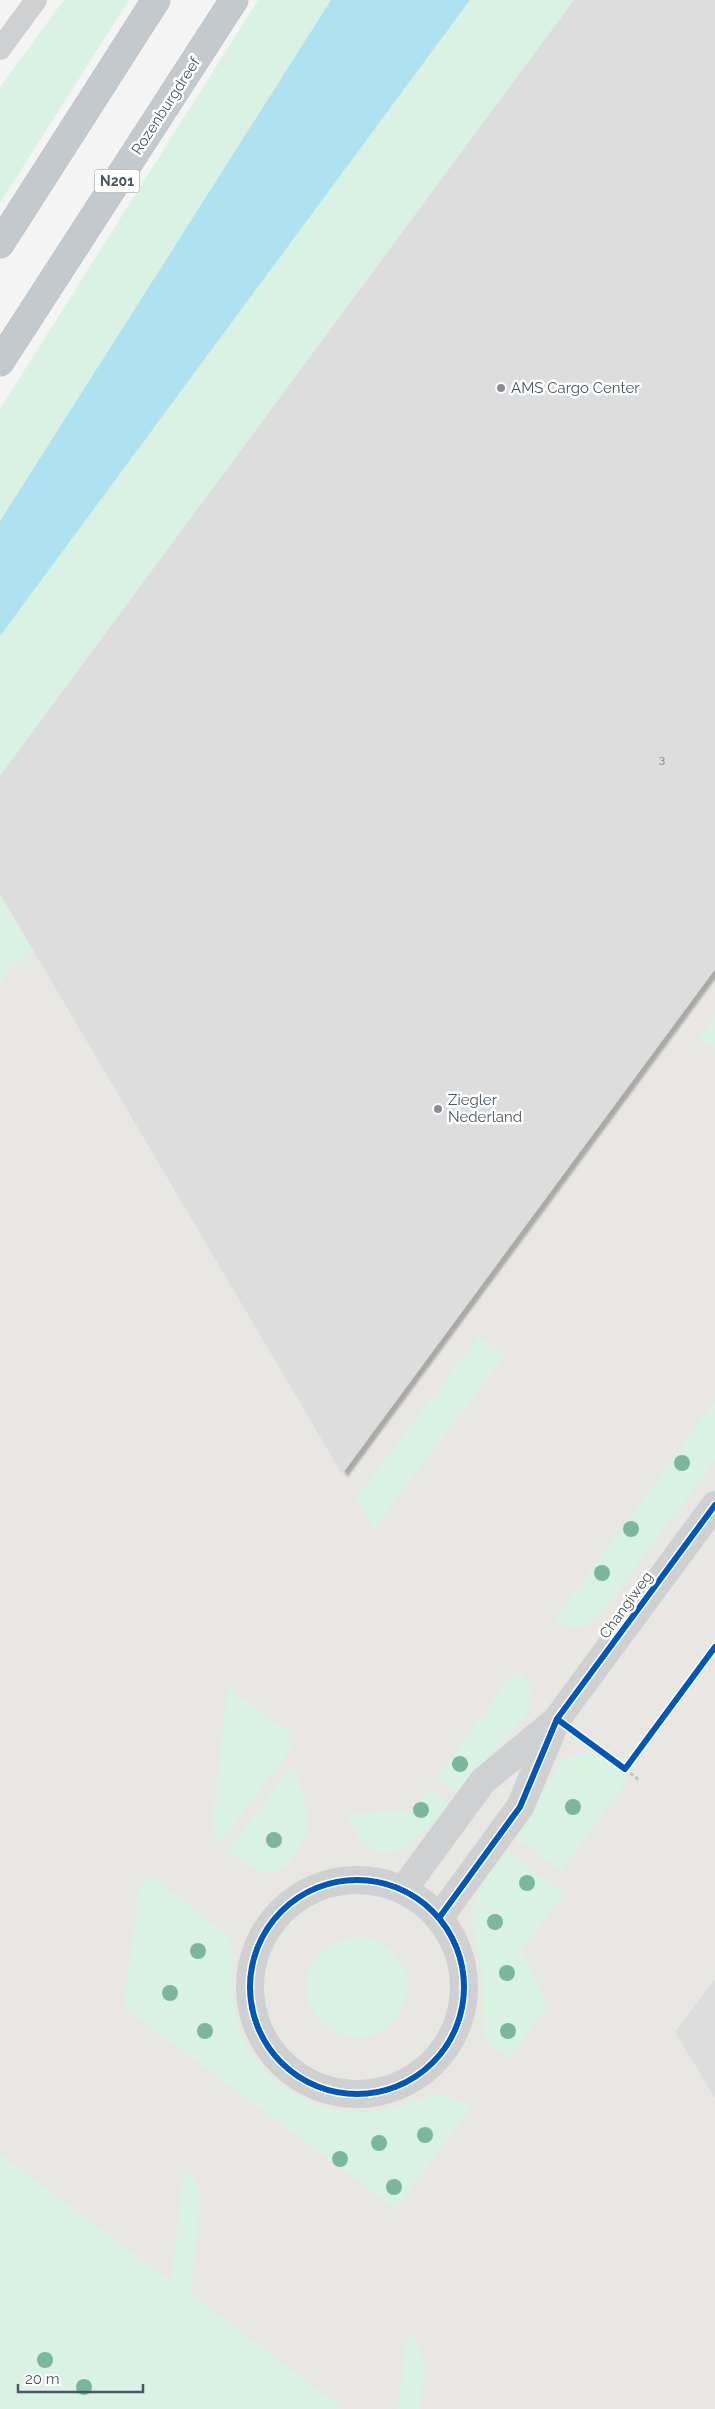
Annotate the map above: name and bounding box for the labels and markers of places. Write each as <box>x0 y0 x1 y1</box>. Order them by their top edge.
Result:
place label: AMS Cargo Center <box>511 379 640 397</box>
marker: AMS Cargo Center <box>495 382 507 394</box>
place label: Ziegler Nederland <box>448 1091 522 1126</box>
marker: Ziegler Nederland <box>432 1103 444 1115</box>

